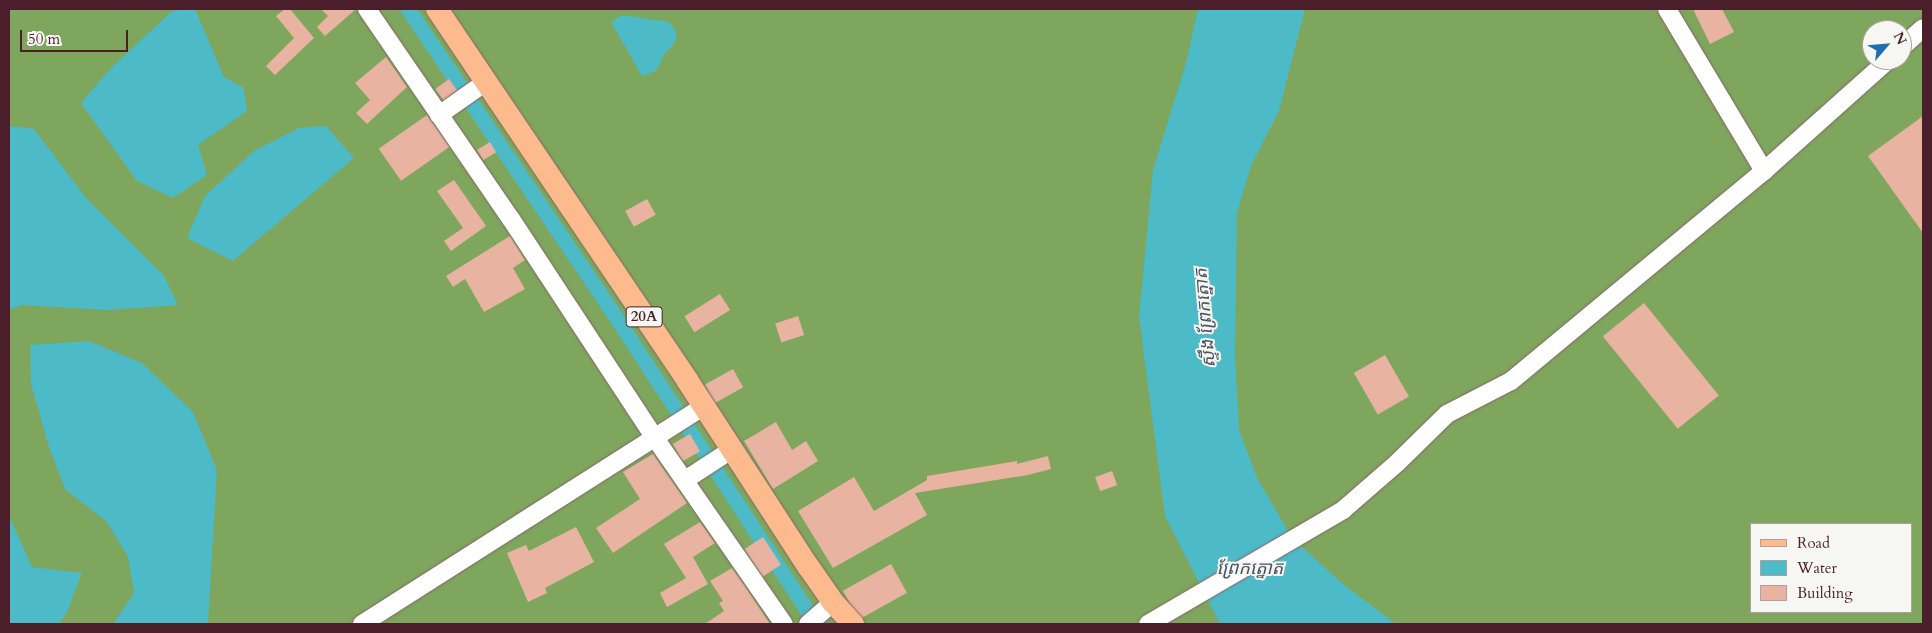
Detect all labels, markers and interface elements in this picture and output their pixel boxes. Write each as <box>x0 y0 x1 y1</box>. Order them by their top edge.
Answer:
scale bar <box>22 20 130 52</box>
north arrow <box>1862 20 1912 70</box>
text: 50 m <box>28 29 60 49</box>
text: N <box>1889 29 1911 48</box>
water label: ស្ទឹង ព្រែកត្នោត <box>1191 267 1221 369</box>
road number: 20A <box>625 304 663 330</box>
legend <box>1750 523 1912 613</box>
text: Road <box>1797 533 1830 553</box>
water label: ព្រែកត្នោត <box>1217 558 1283 580</box>
text: Water <box>1797 558 1837 578</box>
text: Building <box>1797 583 1853 603</box>

